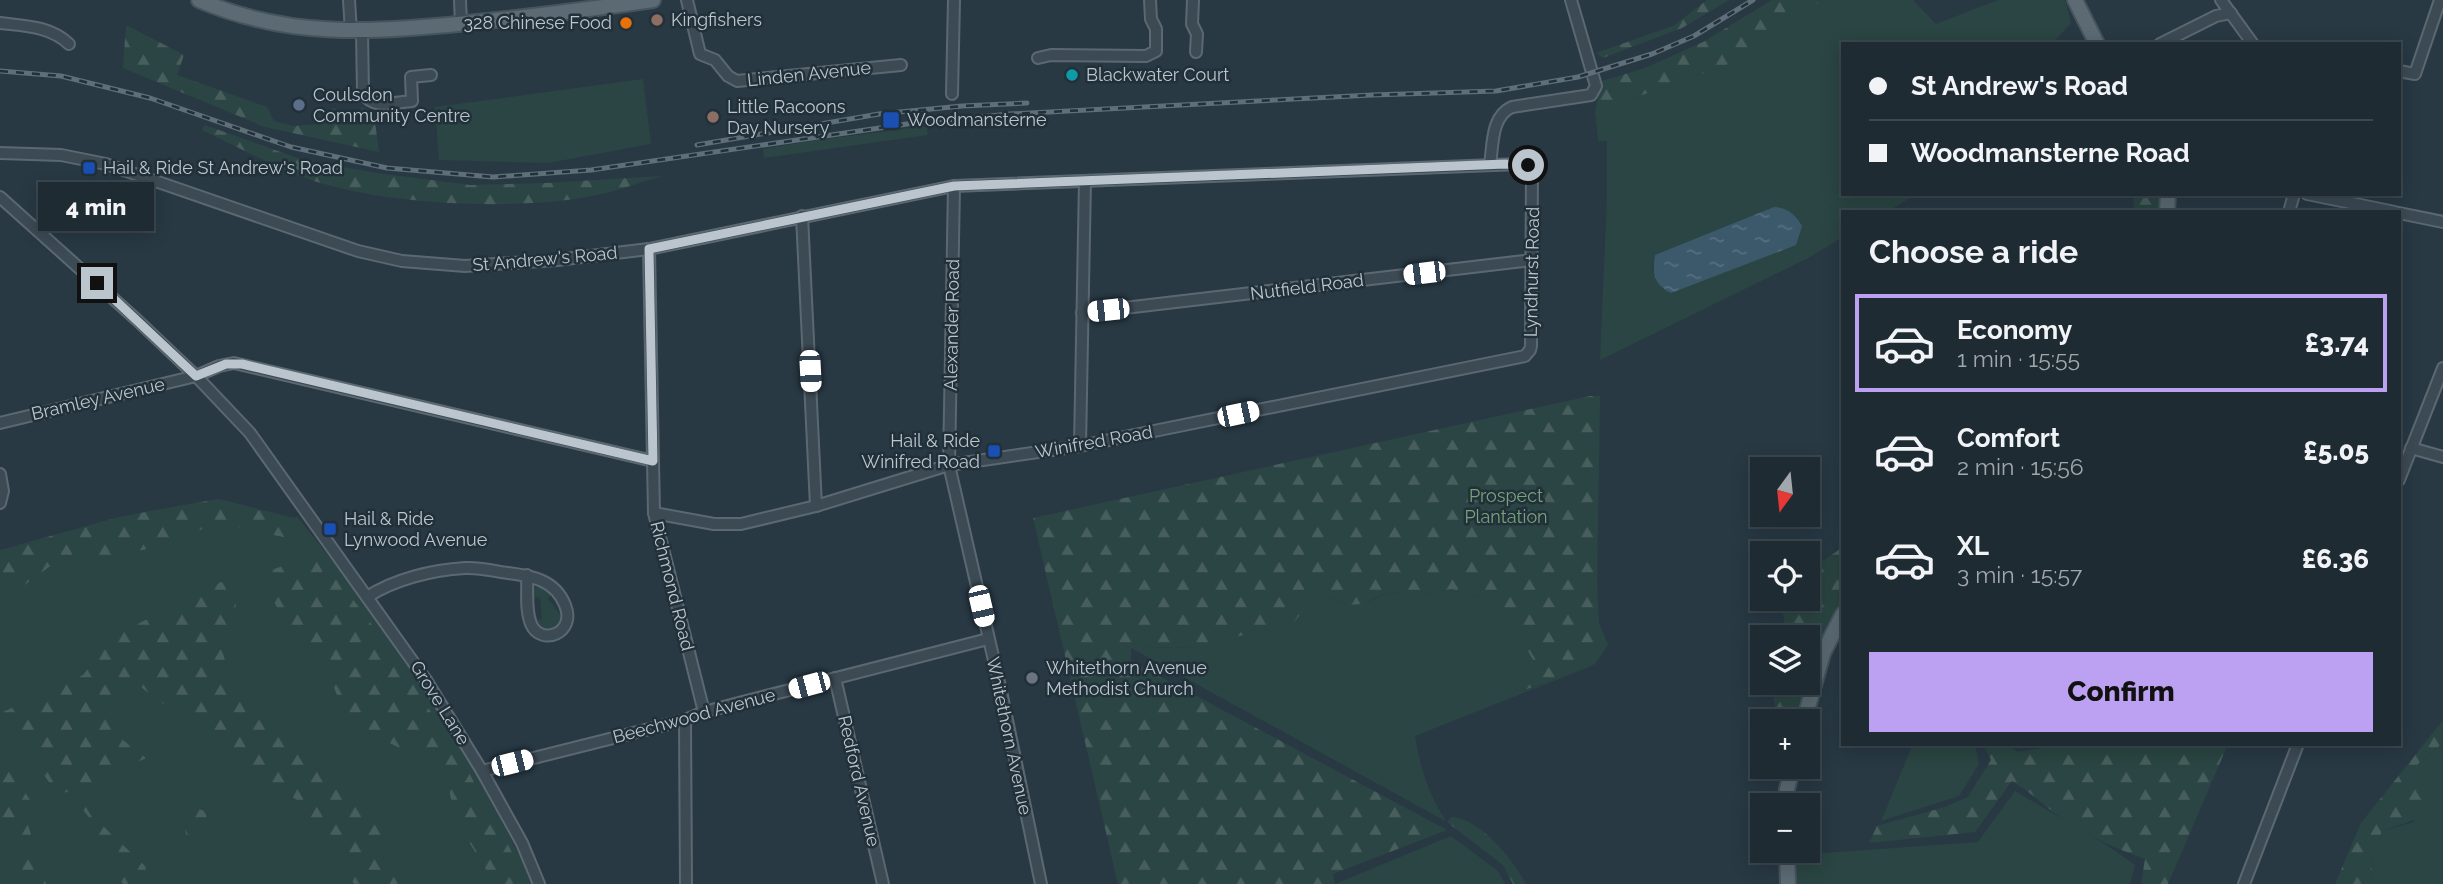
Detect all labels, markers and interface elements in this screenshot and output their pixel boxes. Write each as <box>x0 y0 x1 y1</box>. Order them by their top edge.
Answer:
place label: Kingfishers <box>671 9 762 30</box>
place label: 328 Chinese Food <box>463 12 612 33</box>
marker: Kingfishers <box>649 12 665 28</box>
marker: 328 Chinese Food <box>618 15 634 31</box>
street label: Linden Avenue <box>746 57 872 90</box>
place label: Blackwater Court <box>1086 64 1229 85</box>
marker: Blackwater Court <box>1064 67 1080 83</box>
text: St Andrew's Road <box>1911 71 2128 101</box>
place label: Coulsdon Community Centre <box>313 84 471 126</box>
place label: Little Racoons Day Nursery <box>727 96 846 138</box>
marker: Coulsdon Community Centre <box>291 97 307 113</box>
marker: Little Racoons Day Nursery <box>705 109 721 125</box>
place label: Woodmansterne <box>907 109 1047 130</box>
marker: Woodmansterne <box>881 110 901 130</box>
text: Woodmansterne Road <box>1911 138 2190 168</box>
route start <box>1512 149 1544 181</box>
place label: Hail & Ride St Andrew's Road <box>103 157 343 178</box>
marker: Hail & Ride St Andrew's Road <box>81 160 97 176</box>
callout: 4 min <box>39 182 155 230</box>
text: 4 min <box>66 193 126 220</box>
street label: Lyndhurst Road <box>1520 207 1543 337</box>
text: Choose a ride <box>1869 233 2078 270</box>
street label: St Andrew's Road <box>472 242 618 275</box>
street label: Alexander Road <box>940 259 963 391</box>
car <box>1402 260 1447 286</box>
route end <box>81 267 113 299</box>
street label: Nutfield Road <box>1249 269 1365 304</box>
car <box>1087 297 1130 323</box>
icon: car <box>1873 312 1936 375</box>
text: Economy <box>1957 315 2072 345</box>
text: £3.74 <box>2305 328 2369 358</box>
text: 1 min · 15:55 <box>1957 345 2080 372</box>
car <box>799 349 822 393</box>
street label: Bramley Avenue <box>29 373 167 424</box>
car <box>1216 399 1261 429</box>
icon: car <box>1873 420 1936 483</box>
street label: Winifred Road <box>1034 421 1154 462</box>
text: Comfort <box>1957 423 2060 453</box>
place label: Hail & Ride Winifred Road <box>861 430 980 472</box>
text: £5.05 <box>2303 436 2369 466</box>
marker: Hail & Ride Winifred Road <box>986 443 1002 459</box>
text: 2 min · 15:56 <box>1957 453 2084 480</box>
north arrow <box>1750 457 1820 527</box>
map controls <box>1750 457 1820 863</box>
park label: Prospect Plantation <box>1464 485 1548 527</box>
place label: Hail & Ride Lynwood Avenue <box>344 508 488 550</box>
street label: Richmond Road <box>646 519 699 653</box>
marker: Hail & Ride Lynwood Avenue <box>322 521 338 537</box>
icon: car <box>1873 528 1936 591</box>
text: XL <box>1957 531 1989 561</box>
button: locate <box>1750 541 1820 611</box>
text: £6.36 <box>2302 544 2369 574</box>
text: 3 min · 15:57 <box>1957 561 2082 588</box>
car <box>967 583 996 629</box>
button: layers <box>1750 625 1820 695</box>
button: Confirm <box>1869 652 2373 732</box>
street label: Whitethorn Avenue <box>982 655 1037 817</box>
street label: Grove Lane <box>406 657 475 749</box>
place label: Whitethorn Avenue Methodist Church <box>1046 657 1207 699</box>
car <box>786 669 833 701</box>
marker: Whitethorn Avenue Methodist Church <box>1024 670 1040 686</box>
street label: Beechwood Avenue <box>610 684 778 747</box>
button: + <box>1750 709 1820 779</box>
street label: Redford Avenue <box>834 713 885 849</box>
car <box>490 748 535 778</box>
button: − <box>1750 793 1820 863</box>

